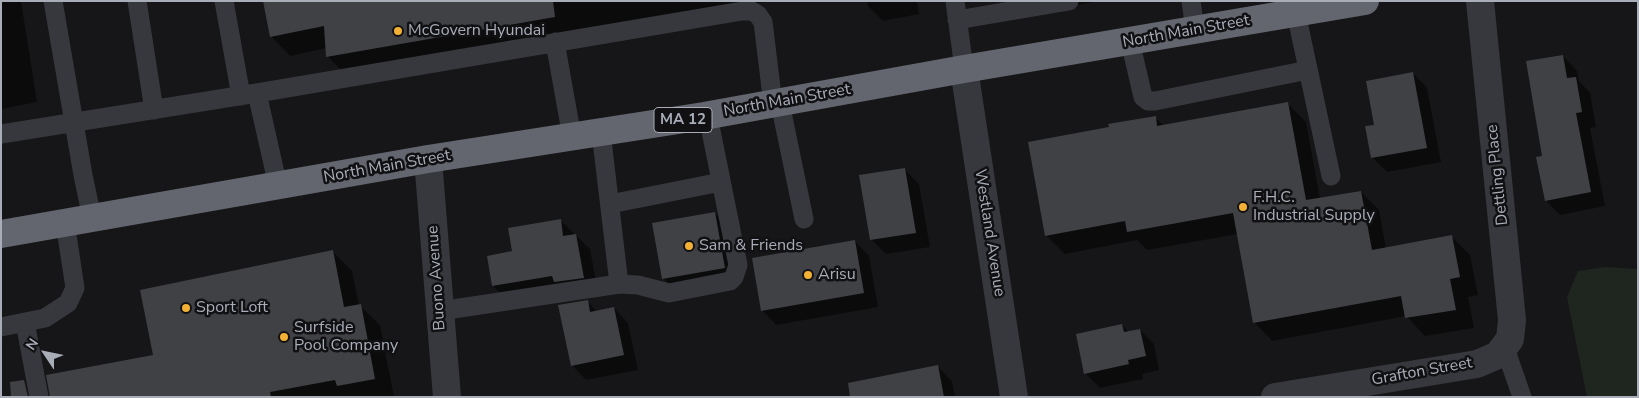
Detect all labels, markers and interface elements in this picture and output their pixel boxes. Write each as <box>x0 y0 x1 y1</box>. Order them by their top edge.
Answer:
street label: North Main Street <box>1121 11 1251 53</box>
place label: McGovern Hyundai <box>408 21 545 41</box>
marker: McGovern Hyundai <box>392 25 404 37</box>
street label: North Main Street <box>722 80 852 122</box>
road number: MA 12 <box>654 108 712 132</box>
street label: Dettling Place <box>1483 124 1513 226</box>
street label: North Main Street <box>322 146 452 188</box>
street label: Westland Avenue <box>969 168 1009 298</box>
place label: F.H.C. Industrial Supply <box>1253 188 1375 226</box>
marker: F.H.C. Industrial Supply <box>1237 201 1249 213</box>
street label: Buono Avenue <box>424 225 450 331</box>
place label: Sam & Friends <box>699 236 803 256</box>
marker: Sam & Friends <box>683 240 695 252</box>
place label: Arisu <box>818 265 856 285</box>
marker: Arisu <box>802 269 814 281</box>
place label: Sport Loft <box>196 298 268 318</box>
marker: Sport Loft <box>180 302 192 314</box>
place label: Surfside Pool Company <box>294 318 398 356</box>
north arrow <box>20 328 70 378</box>
marker: Surfside Pool Company <box>278 331 290 343</box>
text: N <box>21 335 43 354</box>
street label: Grafton Street <box>1370 354 1474 390</box>

